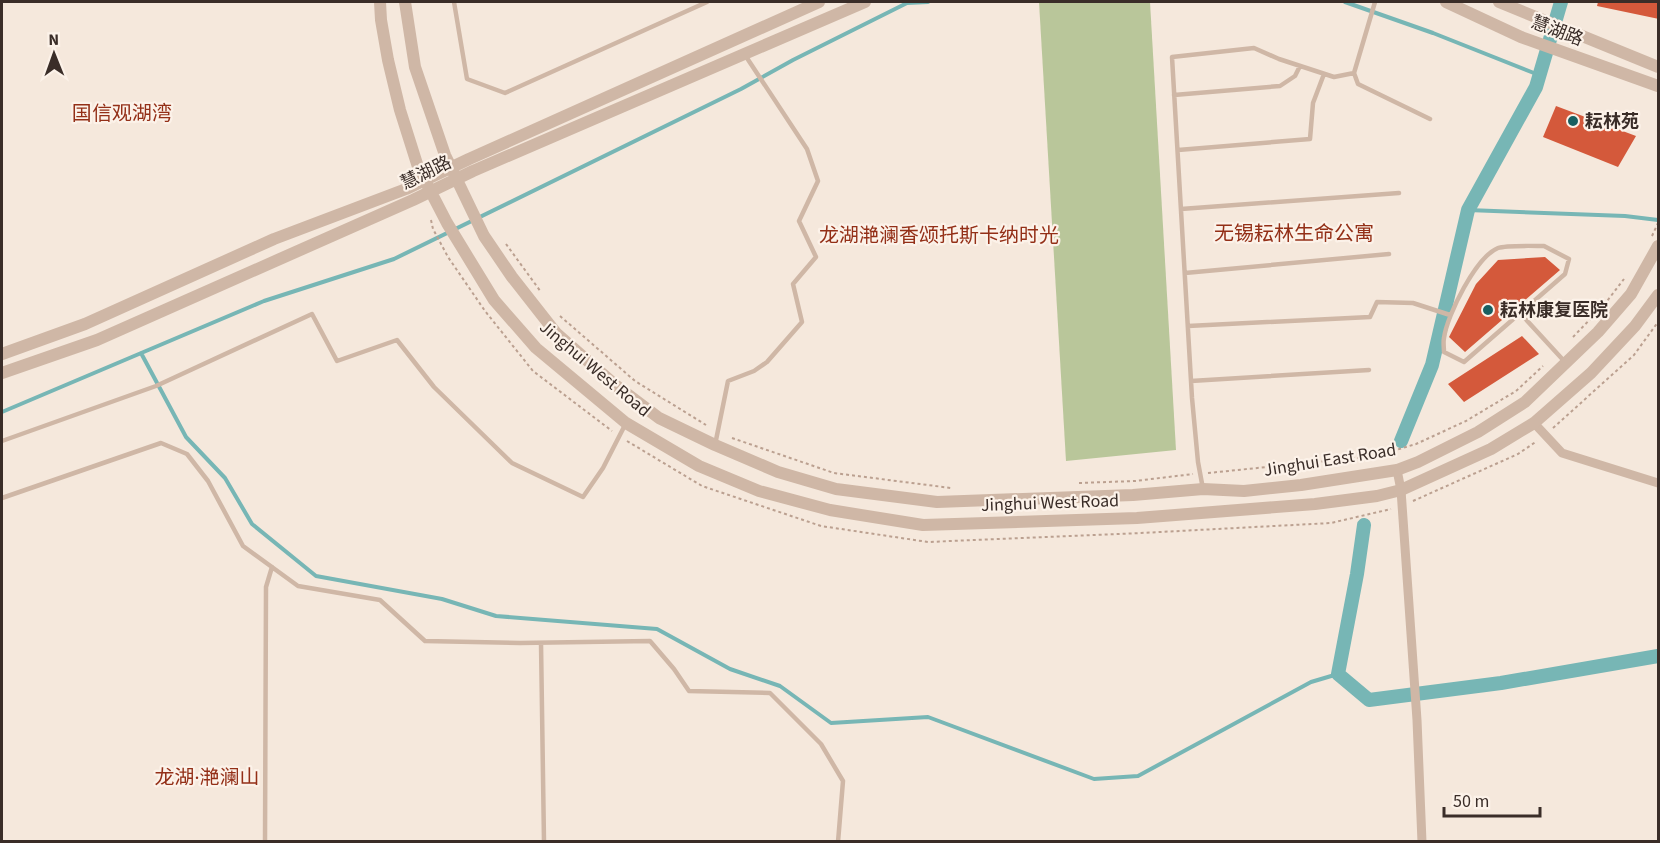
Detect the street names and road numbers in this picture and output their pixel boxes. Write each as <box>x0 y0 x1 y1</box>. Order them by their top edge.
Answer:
street label: 慧湖路 <box>1527 10 1587 52</box>
street label: 慧湖路 <box>396 150 456 196</box>
street label: Jinghui West Road <box>534 315 656 423</box>
street label: Jinghui East Road <box>1262 437 1398 483</box>
street label: Jinghui West Road <box>981 488 1119 518</box>

